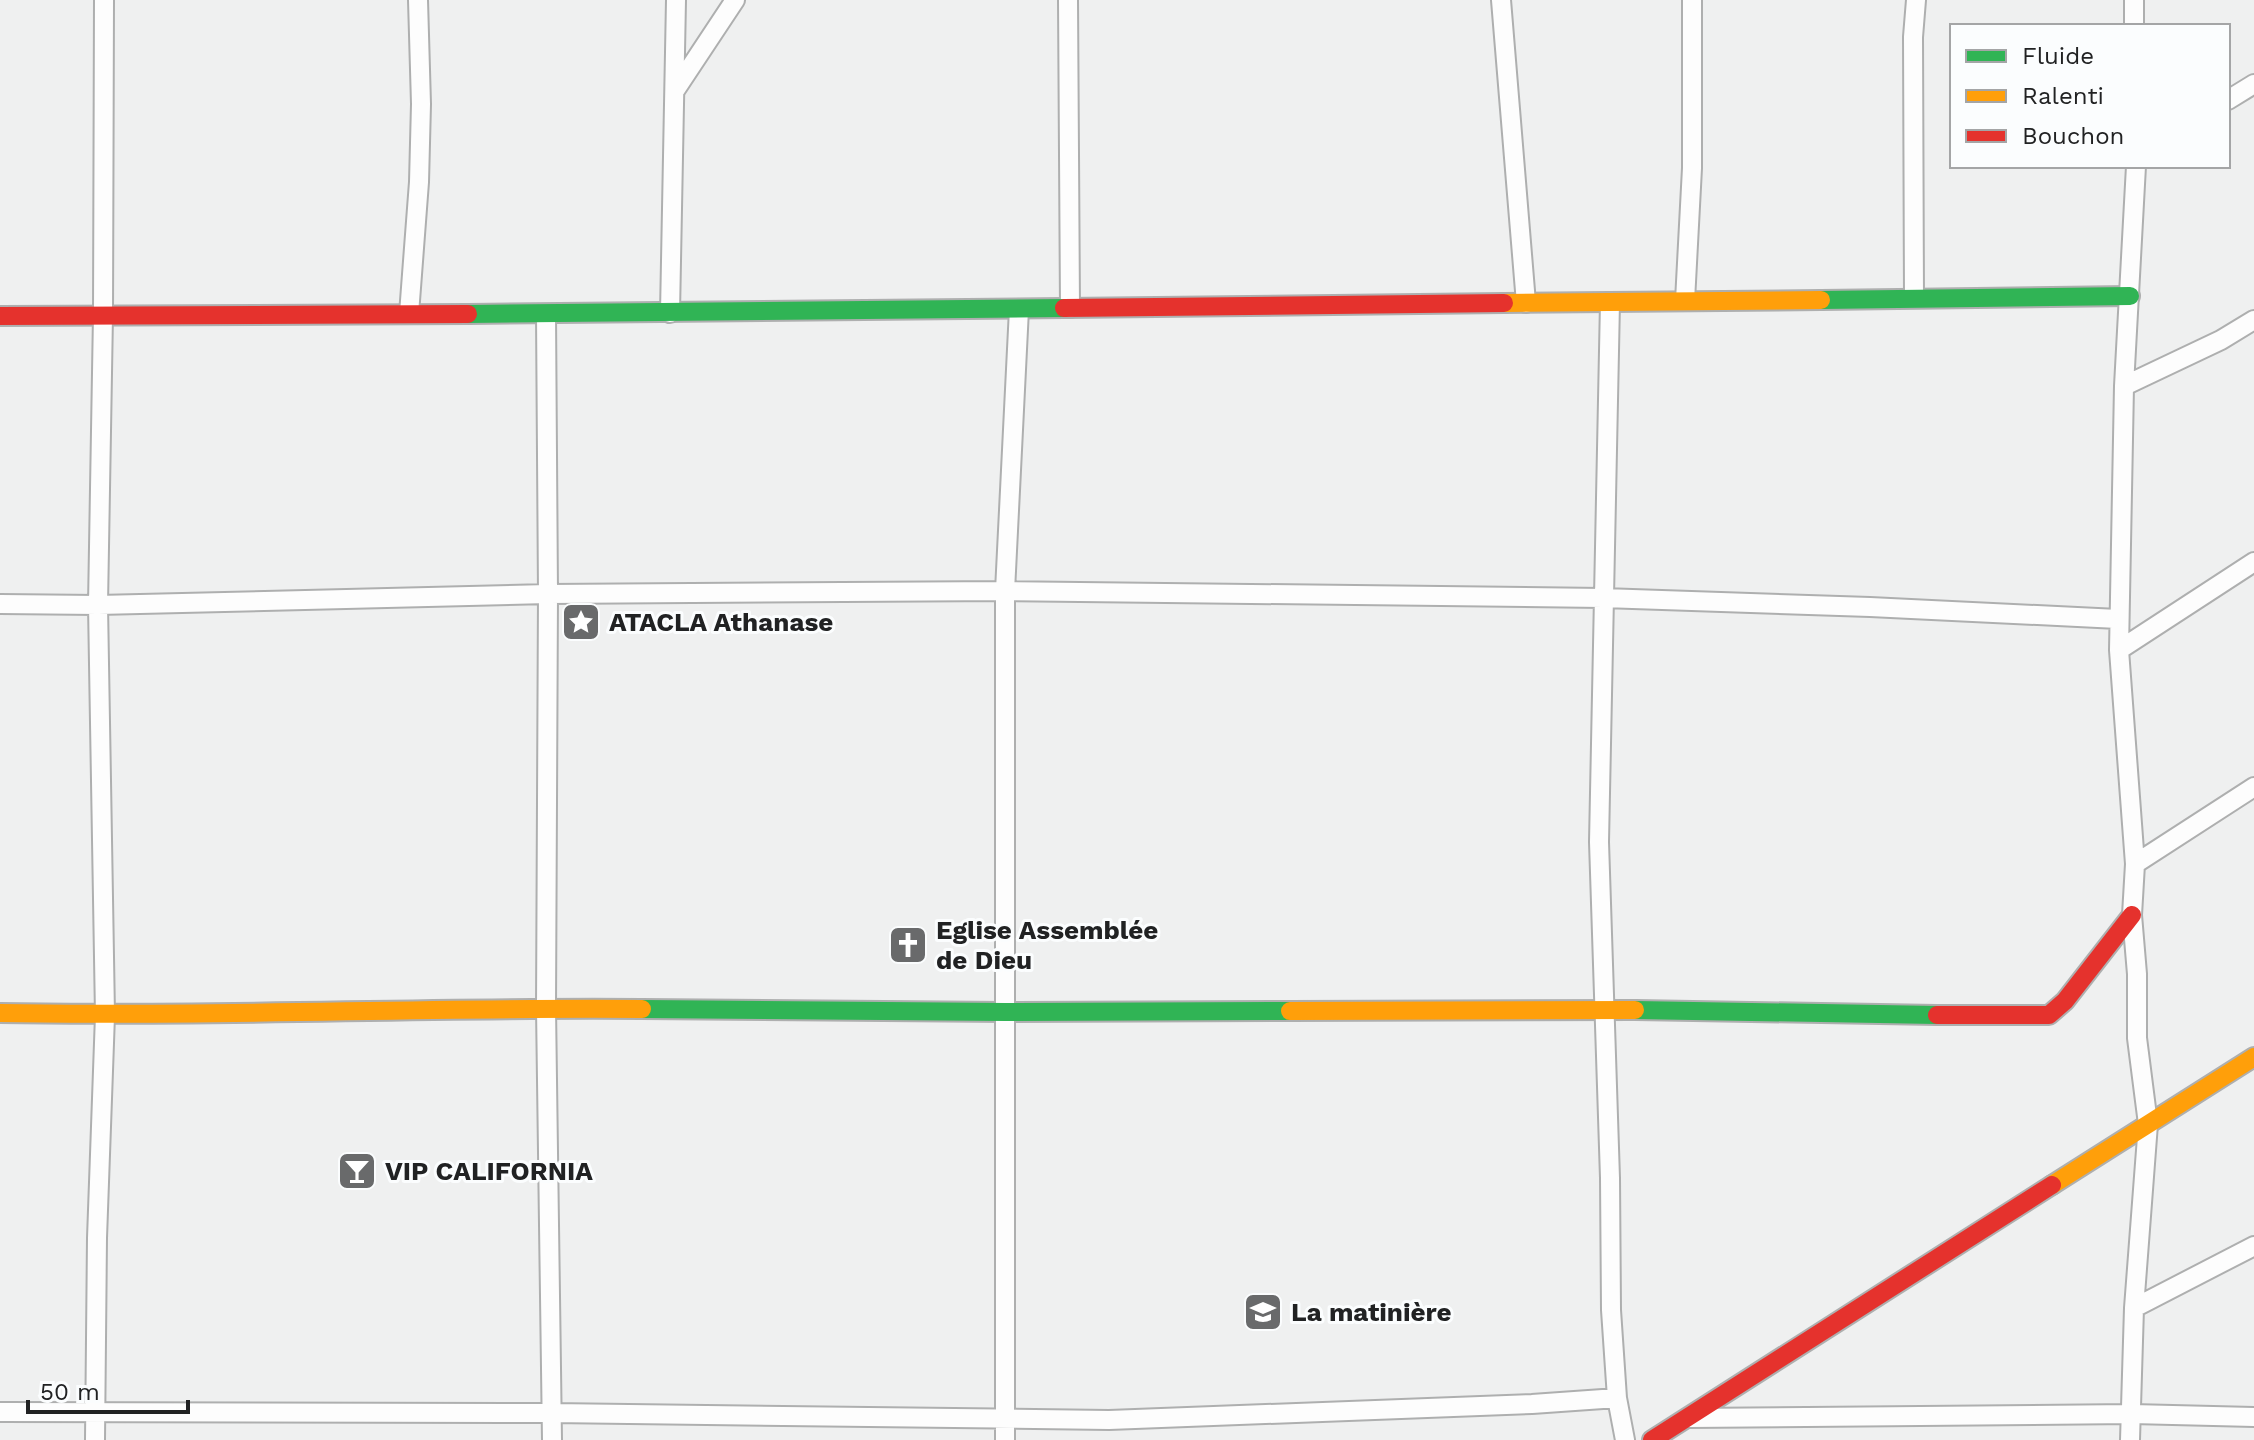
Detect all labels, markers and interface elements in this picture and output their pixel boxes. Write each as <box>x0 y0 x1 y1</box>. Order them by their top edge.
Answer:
legend <box>1950 24 2230 168</box>
text: Fluide <box>2022 42 2094 70</box>
text: Ralenti <box>2022 82 2104 110</box>
text: Bouchon <box>2022 122 2124 150</box>
place icon: ATACLA Athanase <box>560 601 602 643</box>
place label: ATACLA Athanase <box>609 607 833 637</box>
place label: Eglise Assemblée de Dieu <box>936 915 1158 975</box>
church icon: Eglise Assemblée de Dieu <box>887 924 929 966</box>
bar icon: VIP CALIFORNIA <box>336 1150 378 1192</box>
place label: VIP CALIFORNIA <box>385 1156 593 1186</box>
school or university icon: La matinière <box>1242 1291 1284 1333</box>
place label: La matinière <box>1291 1297 1452 1327</box>
scale bar <box>28 1364 188 1414</box>
text: 50 m <box>40 1378 100 1406</box>

